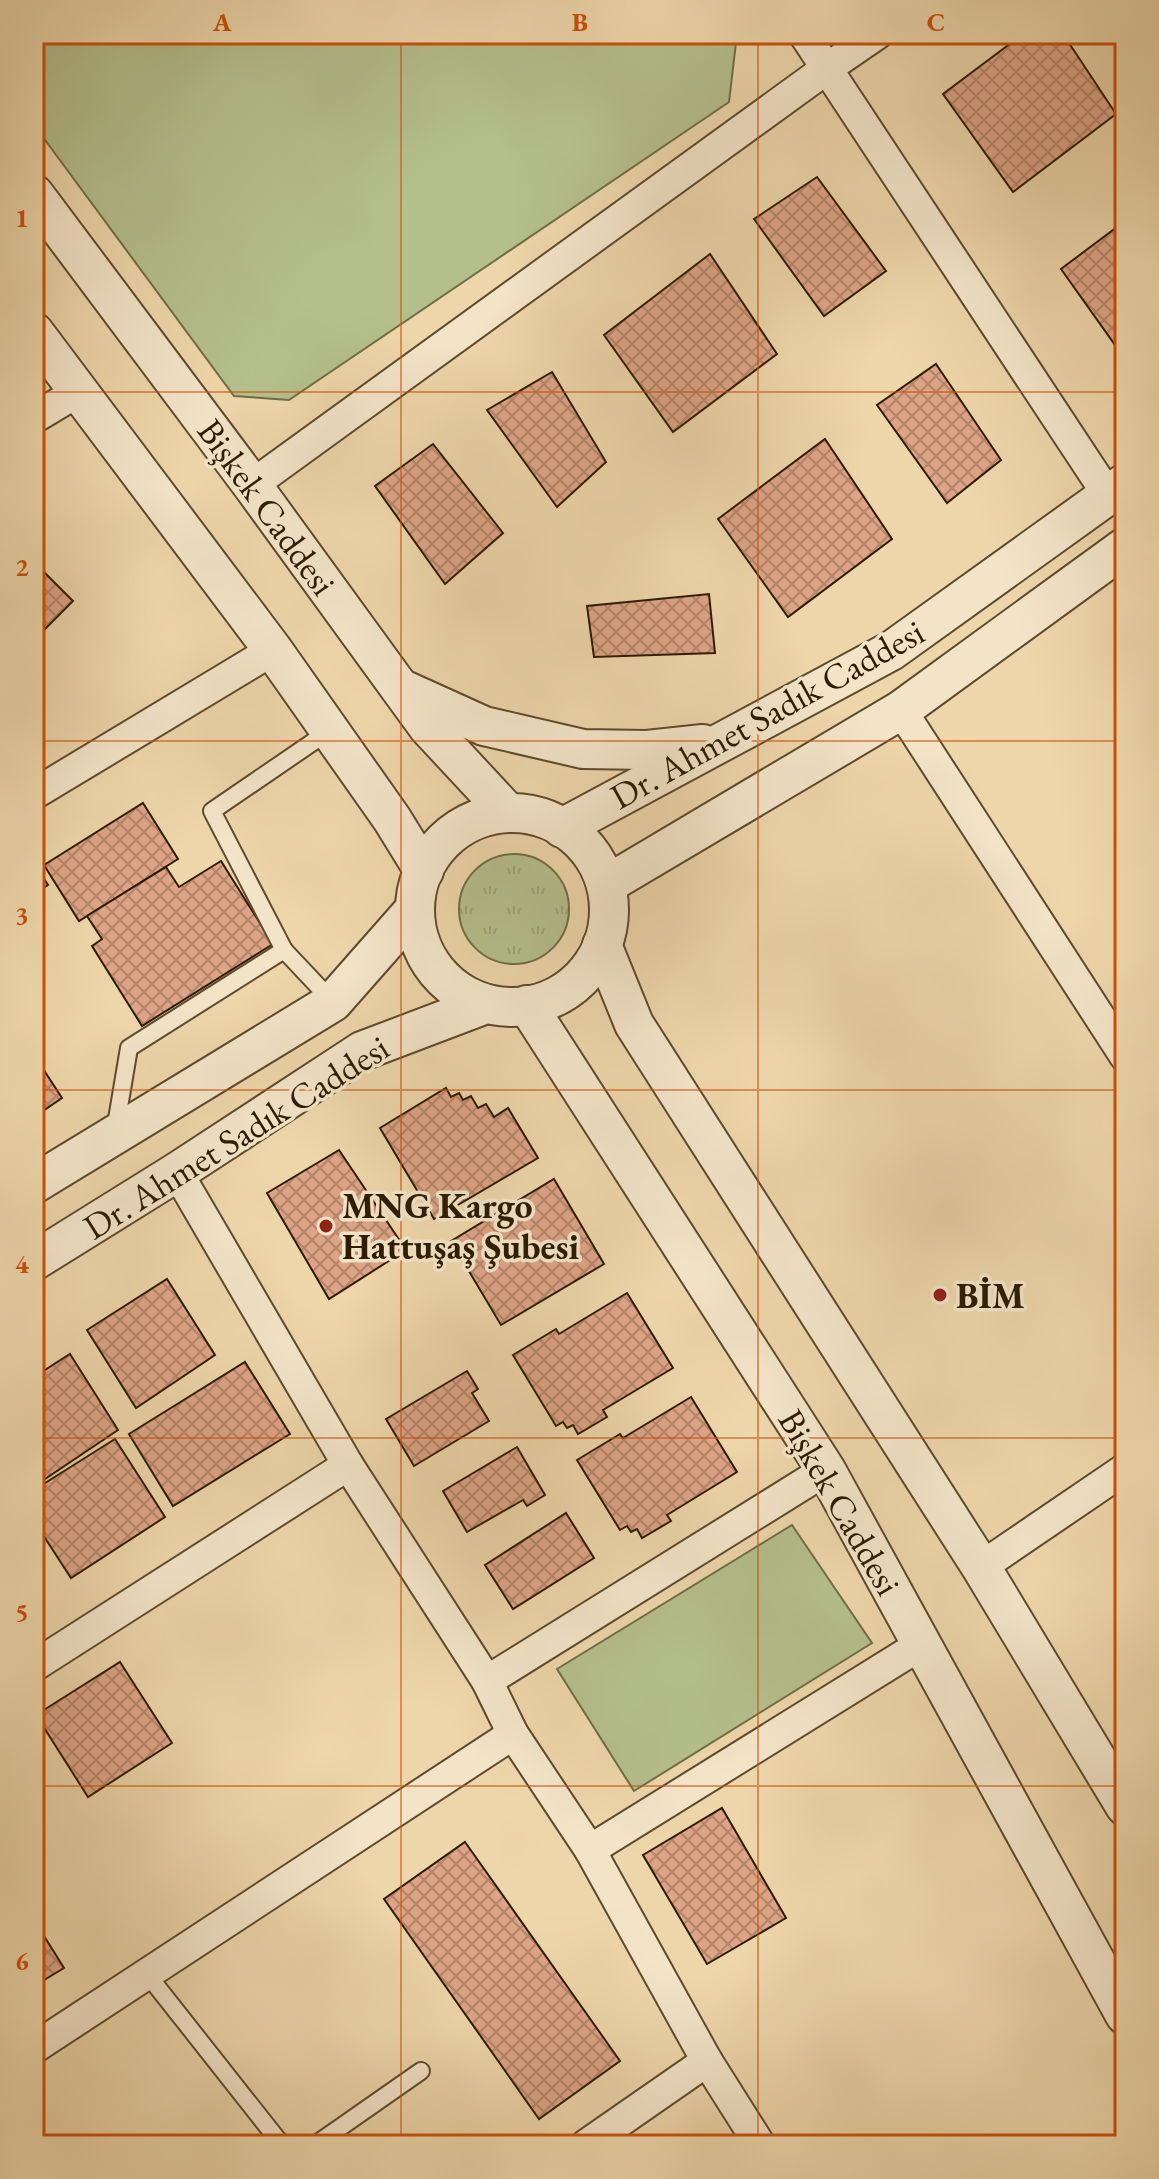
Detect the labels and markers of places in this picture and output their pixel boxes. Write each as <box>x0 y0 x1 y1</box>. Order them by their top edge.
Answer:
place label: MNG Kargo Hattuşaş Şubesi <box>342 1182 579 1270</box>
marker: MNG Kargo Hattuşaş Şubesi <box>317 1217 335 1235</box>
place label: BİM <box>956 1272 1025 1319</box>
marker: BİM <box>931 1286 949 1304</box>

